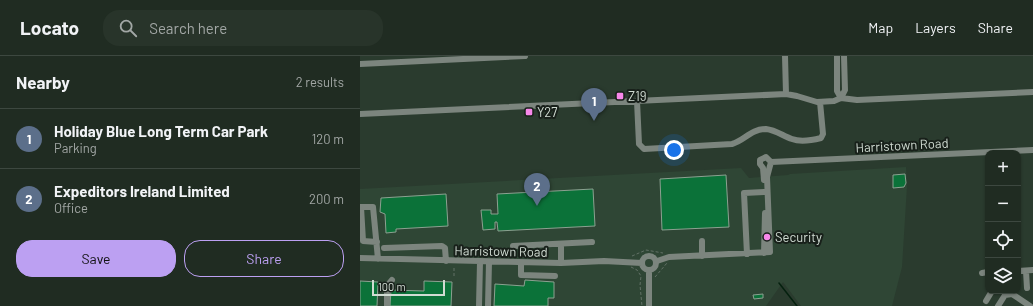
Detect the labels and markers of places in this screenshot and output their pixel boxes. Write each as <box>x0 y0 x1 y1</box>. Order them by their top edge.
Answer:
pin: 1 <box>581 88 607 121</box>
place label: Z19 <box>628 88 646 104</box>
marker: Z19 <box>615 91 625 101</box>
place label: Y27 <box>537 104 558 120</box>
marker: Y27 <box>524 107 534 117</box>
pin: 2 <box>524 173 550 206</box>
place label: Security <box>775 229 822 245</box>
marker: Security <box>762 232 772 242</box>

